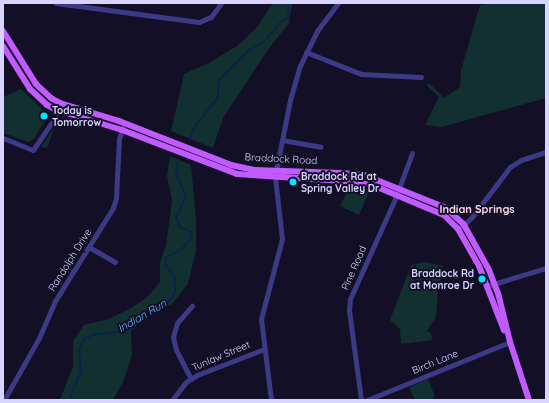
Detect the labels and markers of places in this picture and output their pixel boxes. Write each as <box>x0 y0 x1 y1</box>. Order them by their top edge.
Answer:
place label: Today is Tomorrow <box>52 104 101 128</box>
marker: Today is Tomorrow <box>39 111 49 121</box>
place label: Braddock Rd at Spring Valley Dr <box>301 170 379 194</box>
marker: Braddock Rd at Spring Valley Dr <box>288 177 298 187</box>
place label: Braddock Rd at Monroe Dr <box>410 267 474 290</box>
marker: Braddock Rd at Monroe Dr <box>477 274 487 284</box>

